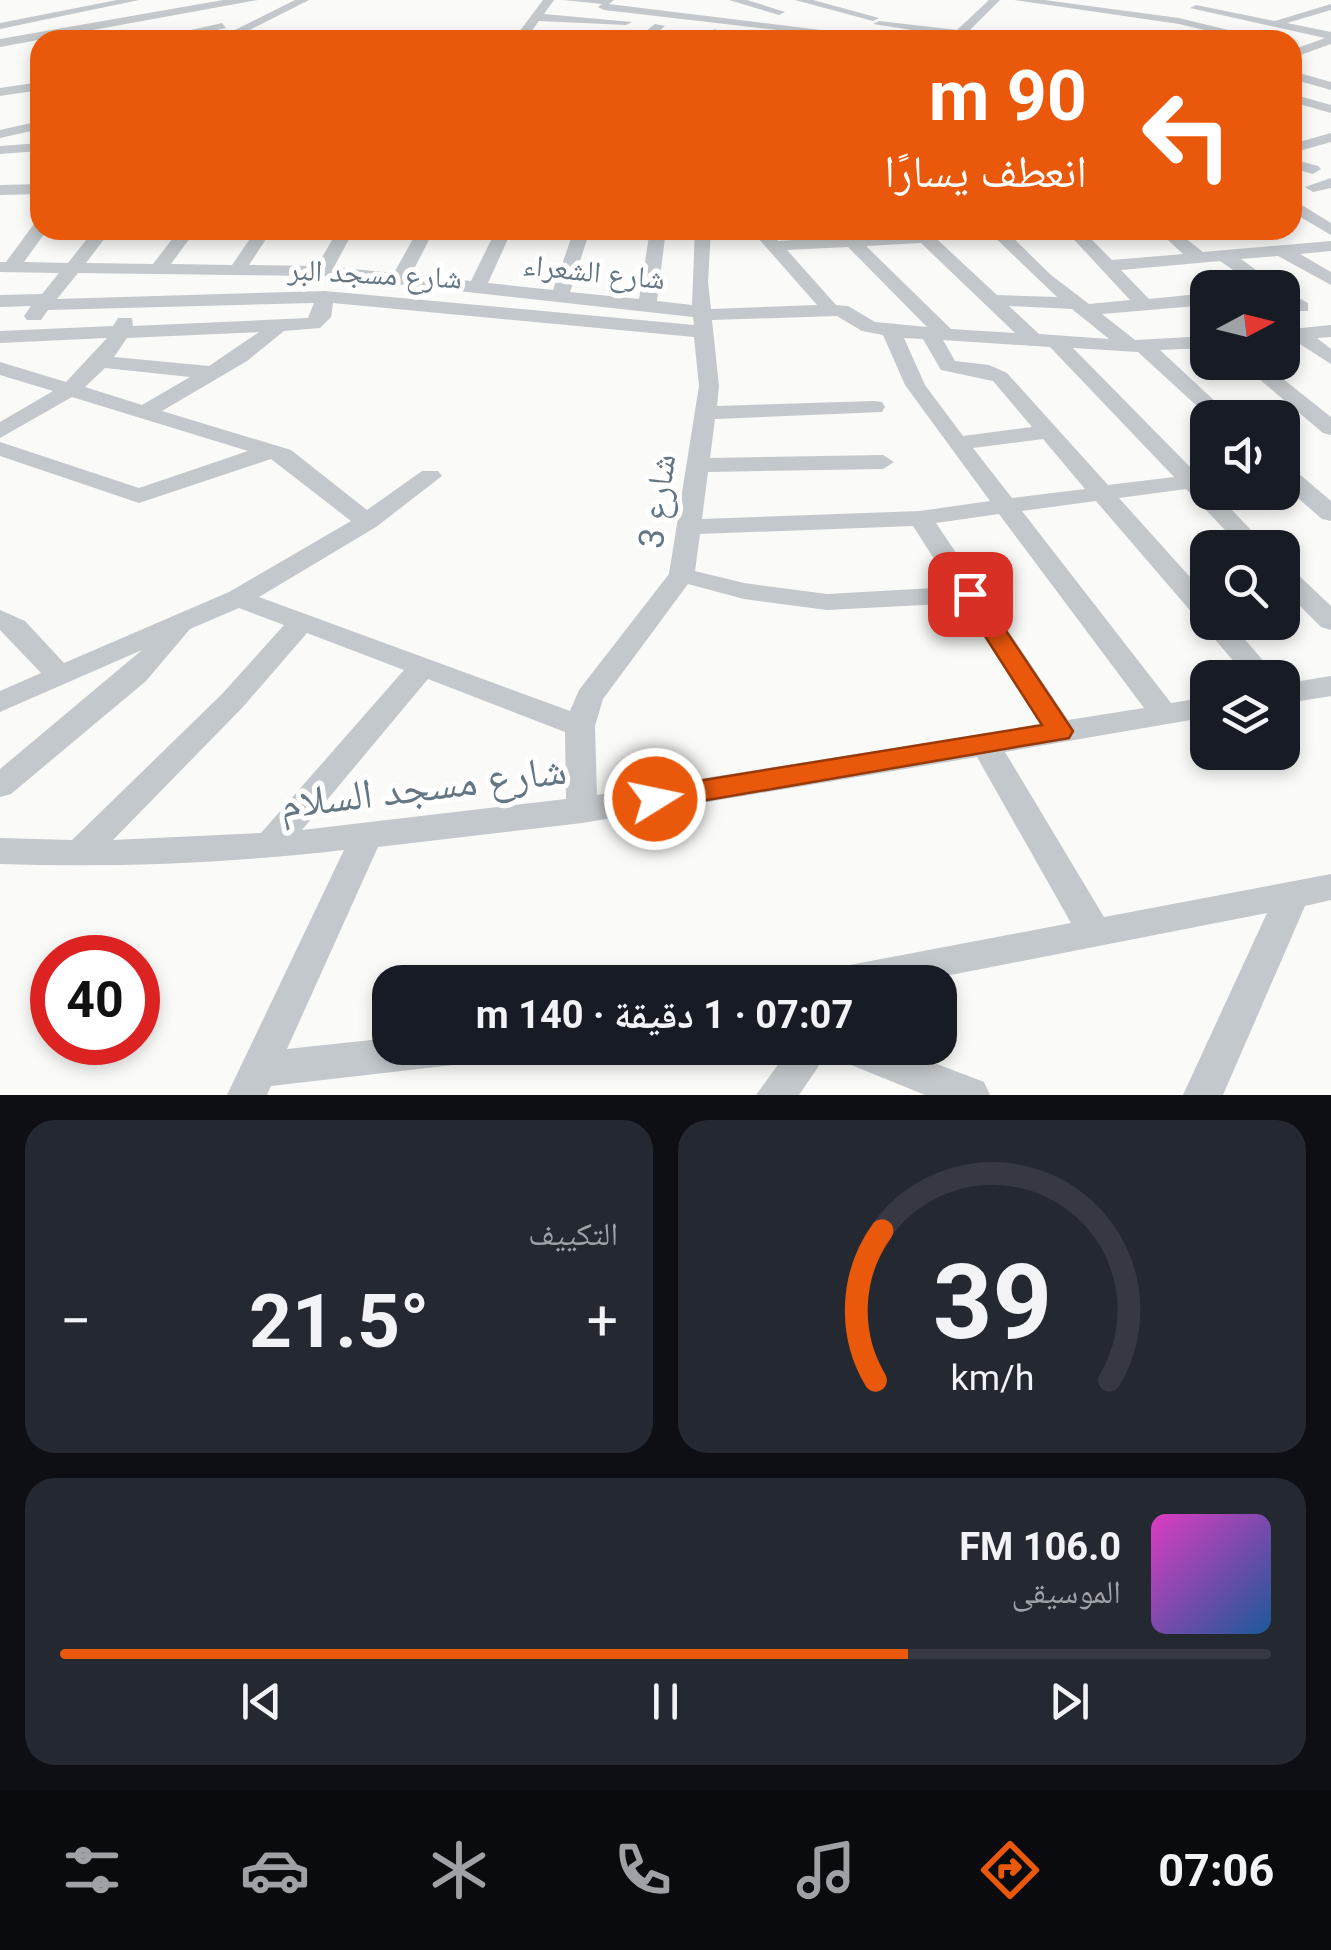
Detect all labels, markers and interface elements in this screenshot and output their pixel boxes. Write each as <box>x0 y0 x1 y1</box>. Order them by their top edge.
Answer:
text: 90 m <box>929 55 1087 137</box>
icon: left <box>1122 70 1252 200</box>
text: انعطف يسارًا <box>884 145 1087 198</box>
street label: شارع الشعراء <box>521 247 667 298</box>
street label: شارع مسجد البر <box>286 251 463 298</box>
north arrow <box>1190 270 1300 380</box>
map controls <box>1190 270 1300 770</box>
button: sound <box>1190 400 1300 510</box>
street label: شارع 3 <box>631 451 685 551</box>
button: search <box>1190 530 1300 640</box>
pin <box>928 552 1013 637</box>
icon: arrive <box>943 567 998 622</box>
button: layers <box>1190 660 1300 770</box>
street label: شارع مسجد السلام <box>277 745 570 832</box>
position arrow <box>603 747 707 851</box>
speed limit sign: 40 <box>30 935 160 1065</box>
text: 07:07 · 1 دقيقة · 140 m <box>476 993 853 1037</box>
text: التكييف <box>528 1215 618 1253</box>
text: 39 <box>932 1242 1052 1363</box>
text: 21.5° <box>249 1277 429 1365</box>
text: − <box>60 1289 91 1353</box>
text: + <box>587 1289 618 1353</box>
text: km/h <box>950 1357 1034 1399</box>
text: 106.0 FM <box>959 1525 1121 1569</box>
text: الموسيقى <box>1011 1573 1121 1611</box>
icon: previous <box>234 1674 289 1729</box>
icon: pause <box>638 1674 693 1729</box>
icon: next <box>1042 1674 1097 1729</box>
icon: filters <box>57 1835 127 1905</box>
icon: car <box>240 1835 310 1905</box>
icon: climate <box>424 1835 494 1905</box>
icon: phone <box>608 1835 678 1905</box>
icon: music <box>791 1835 861 1905</box>
icon: directions <box>975 1835 1045 1905</box>
text: 07:06 <box>1158 1844 1274 1897</box>

